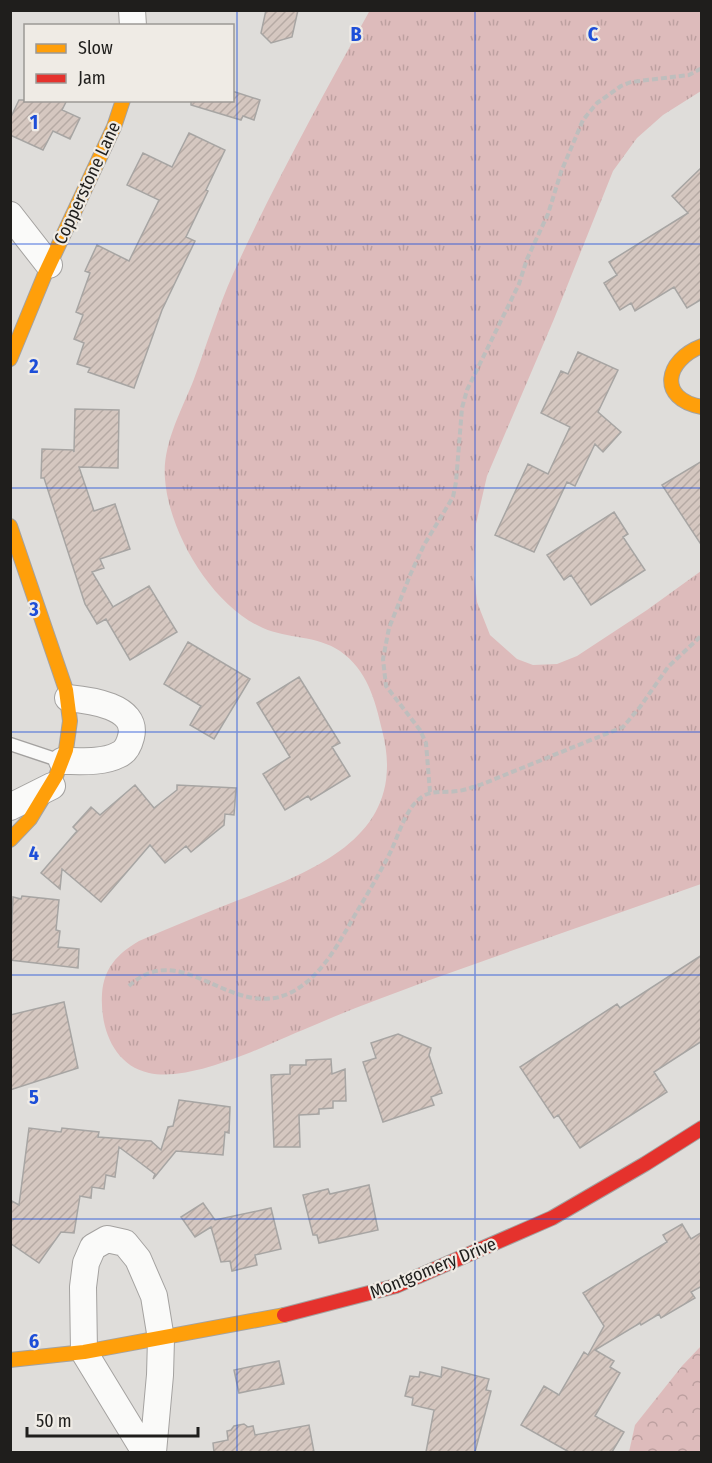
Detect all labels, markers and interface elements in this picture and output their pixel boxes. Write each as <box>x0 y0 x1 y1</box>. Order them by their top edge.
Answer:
text: B <box>350 22 362 46</box>
text: C <box>588 22 599 46</box>
legend <box>24 24 234 102</box>
text: Slow <box>78 37 113 59</box>
text: Jam <box>78 67 106 89</box>
text: 1 <box>30 110 38 134</box>
street label: Copperstone Lane <box>49 118 125 248</box>
text: 2 <box>28 354 39 378</box>
text: 3 <box>28 597 39 621</box>
text: 4 <box>29 841 39 865</box>
text: 5 <box>29 1085 39 1109</box>
street label: Montgomery Drive <box>367 1233 500 1303</box>
text: 6 <box>29 1329 39 1353</box>
scale bar <box>27 1400 198 1438</box>
text: 50 m <box>36 1410 72 1432</box>

